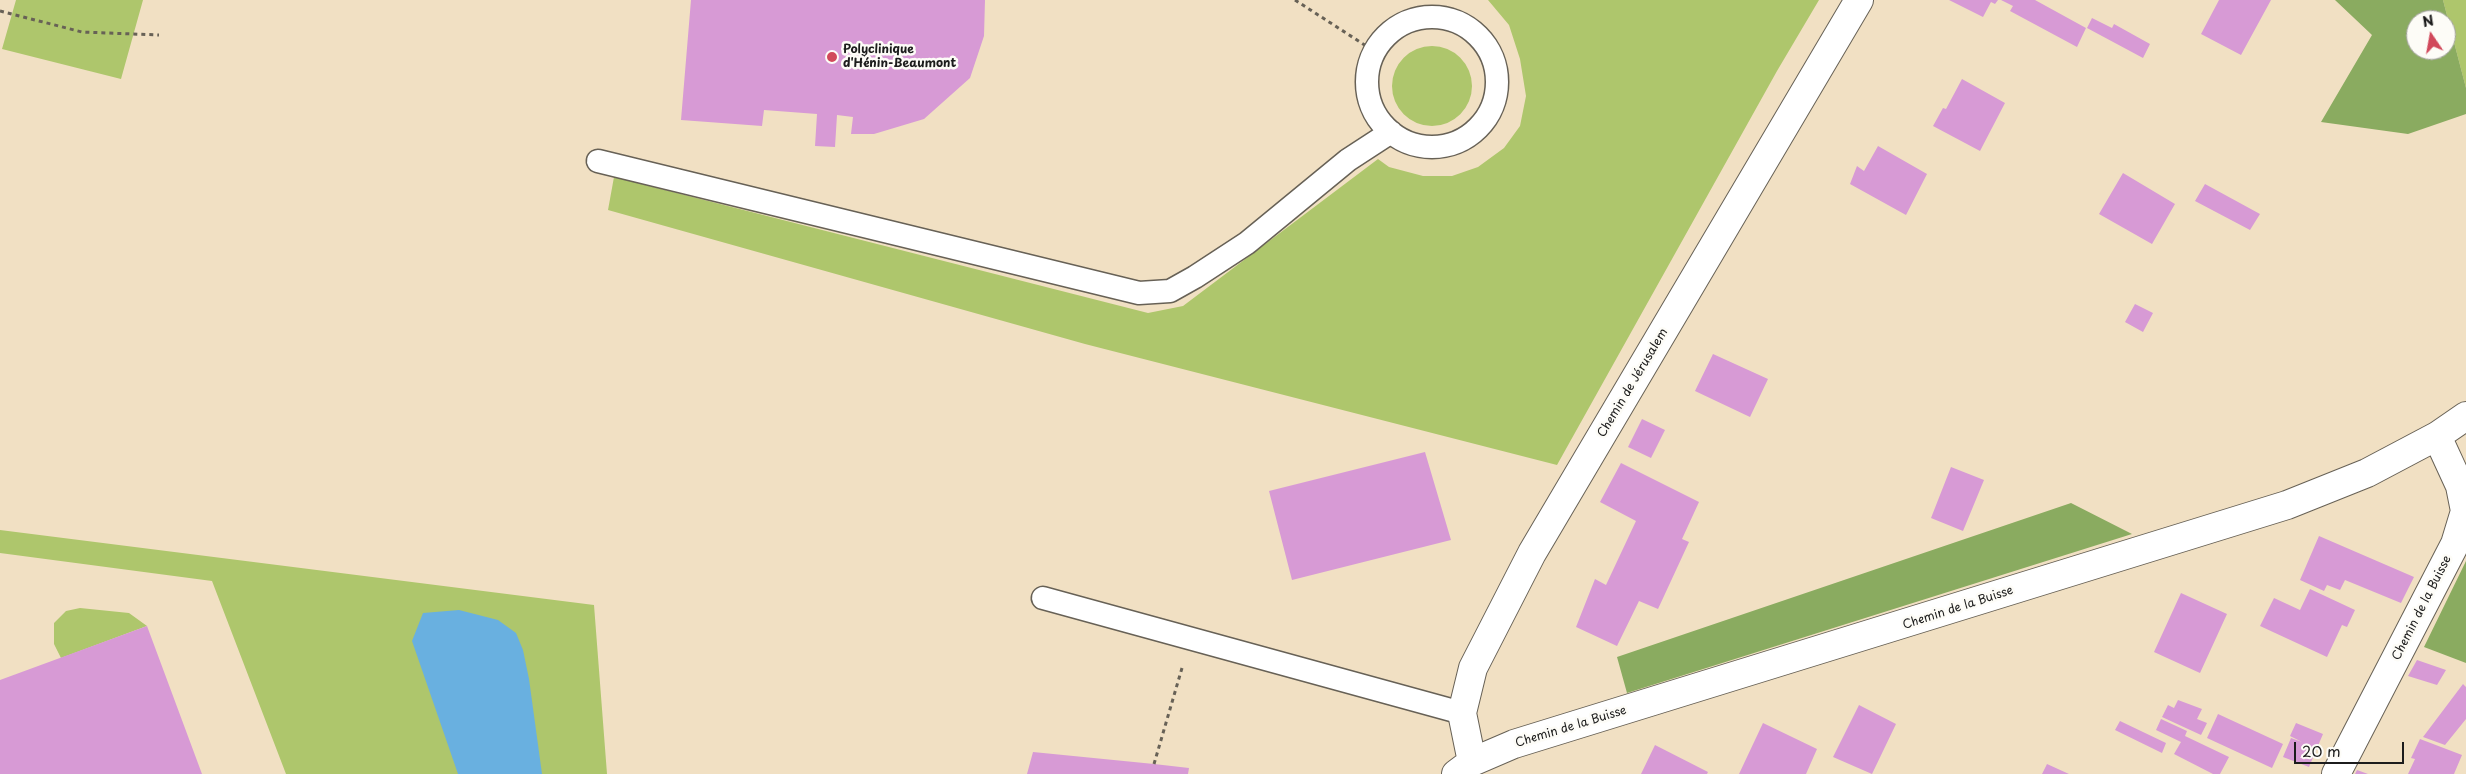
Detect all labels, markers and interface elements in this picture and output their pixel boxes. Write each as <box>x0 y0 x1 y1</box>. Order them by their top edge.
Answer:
text: N <box>2420 9 2436 32</box>
north arrow <box>2406 10 2456 60</box>
place label: Polyclinique d'Hénin-Beaumont <box>843 43 956 71</box>
marker: Polyclinique d'Hénin-Beaumont <box>825 50 839 64</box>
street label: Chemin de Jérusalem <box>1595 326 1671 440</box>
street label: Chemin de la Buisse <box>2389 553 2455 663</box>
street label: Chemin de la Buisse <box>1901 583 2015 633</box>
street label: Chemin de la Buisse <box>1514 703 1628 751</box>
scale bar <box>2296 732 2406 764</box>
text: 20 m <box>2302 739 2341 762</box>

